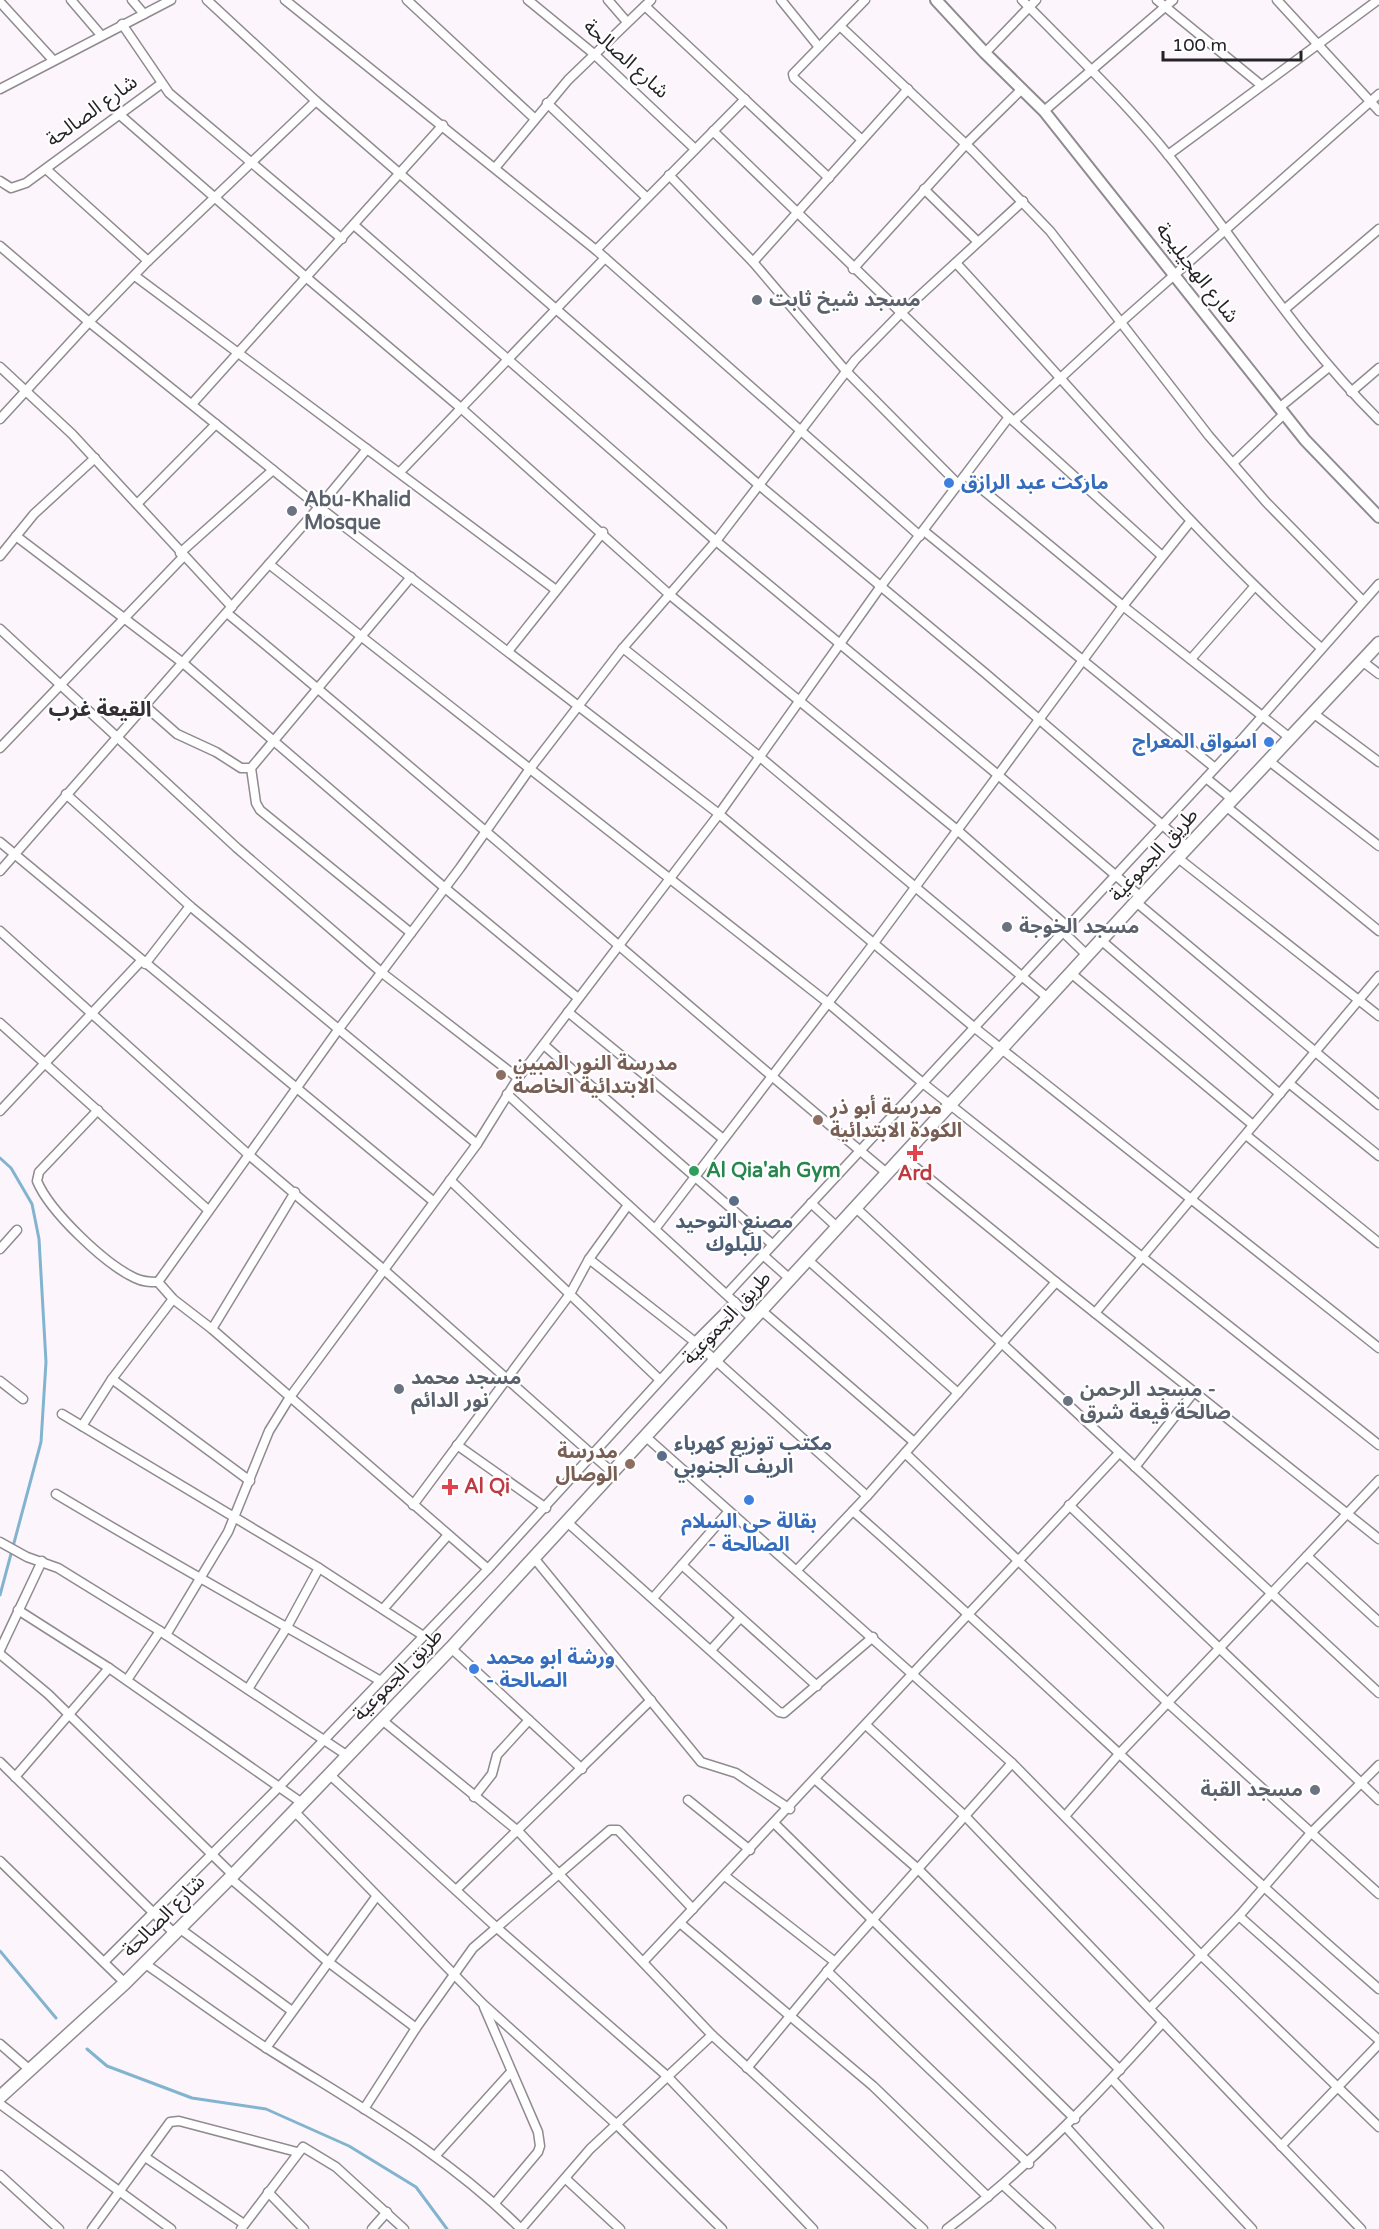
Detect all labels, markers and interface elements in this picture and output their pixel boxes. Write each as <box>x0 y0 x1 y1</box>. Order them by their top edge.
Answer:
street label: شارع الصالحة <box>577 14 674 105</box>
scale bar <box>1163 24 1301 62</box>
text: 100 m <box>1172 34 1227 56</box>
street label: شارع الصالحة <box>42 70 143 154</box>
street label: شارع الهجيليجة <box>1149 218 1244 329</box>
place label: مسجد شيخ ثابت <box>769 288 921 314</box>
marker: مسجد شيخ ثابت <box>750 293 764 307</box>
place label: ماركت عبد الرازق <box>961 471 1109 495</box>
marker: ماركت عبد الرازق <box>942 476 956 490</box>
place label: Abu-Khalid Mosque <box>304 488 411 535</box>
marker: Abu-Khalid Mosque <box>285 504 299 518</box>
district label: القيعة غرب <box>48 697 152 722</box>
place label: اسواق المعراج <box>1132 730 1257 756</box>
marker: اسواق المعراج <box>1262 735 1276 749</box>
street label: طريق الجموعية <box>1105 803 1203 907</box>
place label: مسجد الخوجة <box>1019 915 1139 939</box>
marker: مسجد الخوجة <box>1000 920 1014 934</box>
place label: مدرسة النور المبين الابتدائية الخاصة <box>513 1052 678 1099</box>
marker: مدرسة النور المبين الابتدائية الخاصة <box>494 1068 508 1082</box>
place label: مدرسة أبو ذر الكودة الابتدائية <box>829 1094 962 1143</box>
marker: مدرسة أبو ذر الكودة الابتدائية <box>811 1113 825 1127</box>
marker: Ard <box>908 1146 922 1160</box>
place label: Al Qia'ah Gym <box>706 1159 841 1183</box>
place label: Ard <box>898 1162 932 1186</box>
marker: Al Qia'ah Gym <box>687 1164 701 1178</box>
marker: مصنع التوحيد للبلوك <box>727 1194 741 1208</box>
place label: مصنع التوحيد للبلوك <box>675 1210 793 1257</box>
street label: طريق الجموعية <box>678 1266 776 1370</box>
place label: مسجد محمد نور الدائم <box>411 1366 521 1415</box>
place label: مسجد الرحمن - صالحة قيعة شرق <box>1080 1378 1231 1425</box>
marker: مسجد محمد نور الدائم <box>392 1382 406 1396</box>
marker: مسجد الرحمن - صالحة قيعة شرق <box>1061 1394 1075 1408</box>
place label: مكتب توزيع كهرباء الريف الجنوبي <box>674 1432 832 1483</box>
place label: مدرسة الوصال <box>555 1440 618 1487</box>
marker: مكتب توزيع كهرباء الريف الجنوبي <box>655 1449 669 1463</box>
marker: مدرسة الوصال <box>623 1457 637 1471</box>
place label: Al Qi <box>464 1475 510 1499</box>
marker: Al Qi <box>441 1478 459 1496</box>
marker: بقالة حي السلام - الصالحة <box>742 1493 756 1507</box>
place label: بقالة حي السلام - الصالحة <box>681 1510 817 1557</box>
street label: طريق الجموعية <box>348 1624 448 1726</box>
place label: ورشة ابو محمد - الصالحة <box>486 1646 615 1693</box>
marker: ورشة ابو محمد - الصالحة <box>467 1662 481 1676</box>
place label: مسجد القبة <box>1201 1778 1303 1802</box>
marker: مسجد القبة <box>1308 1783 1322 1797</box>
street label: شارع الصالحة <box>118 1870 212 1964</box>

